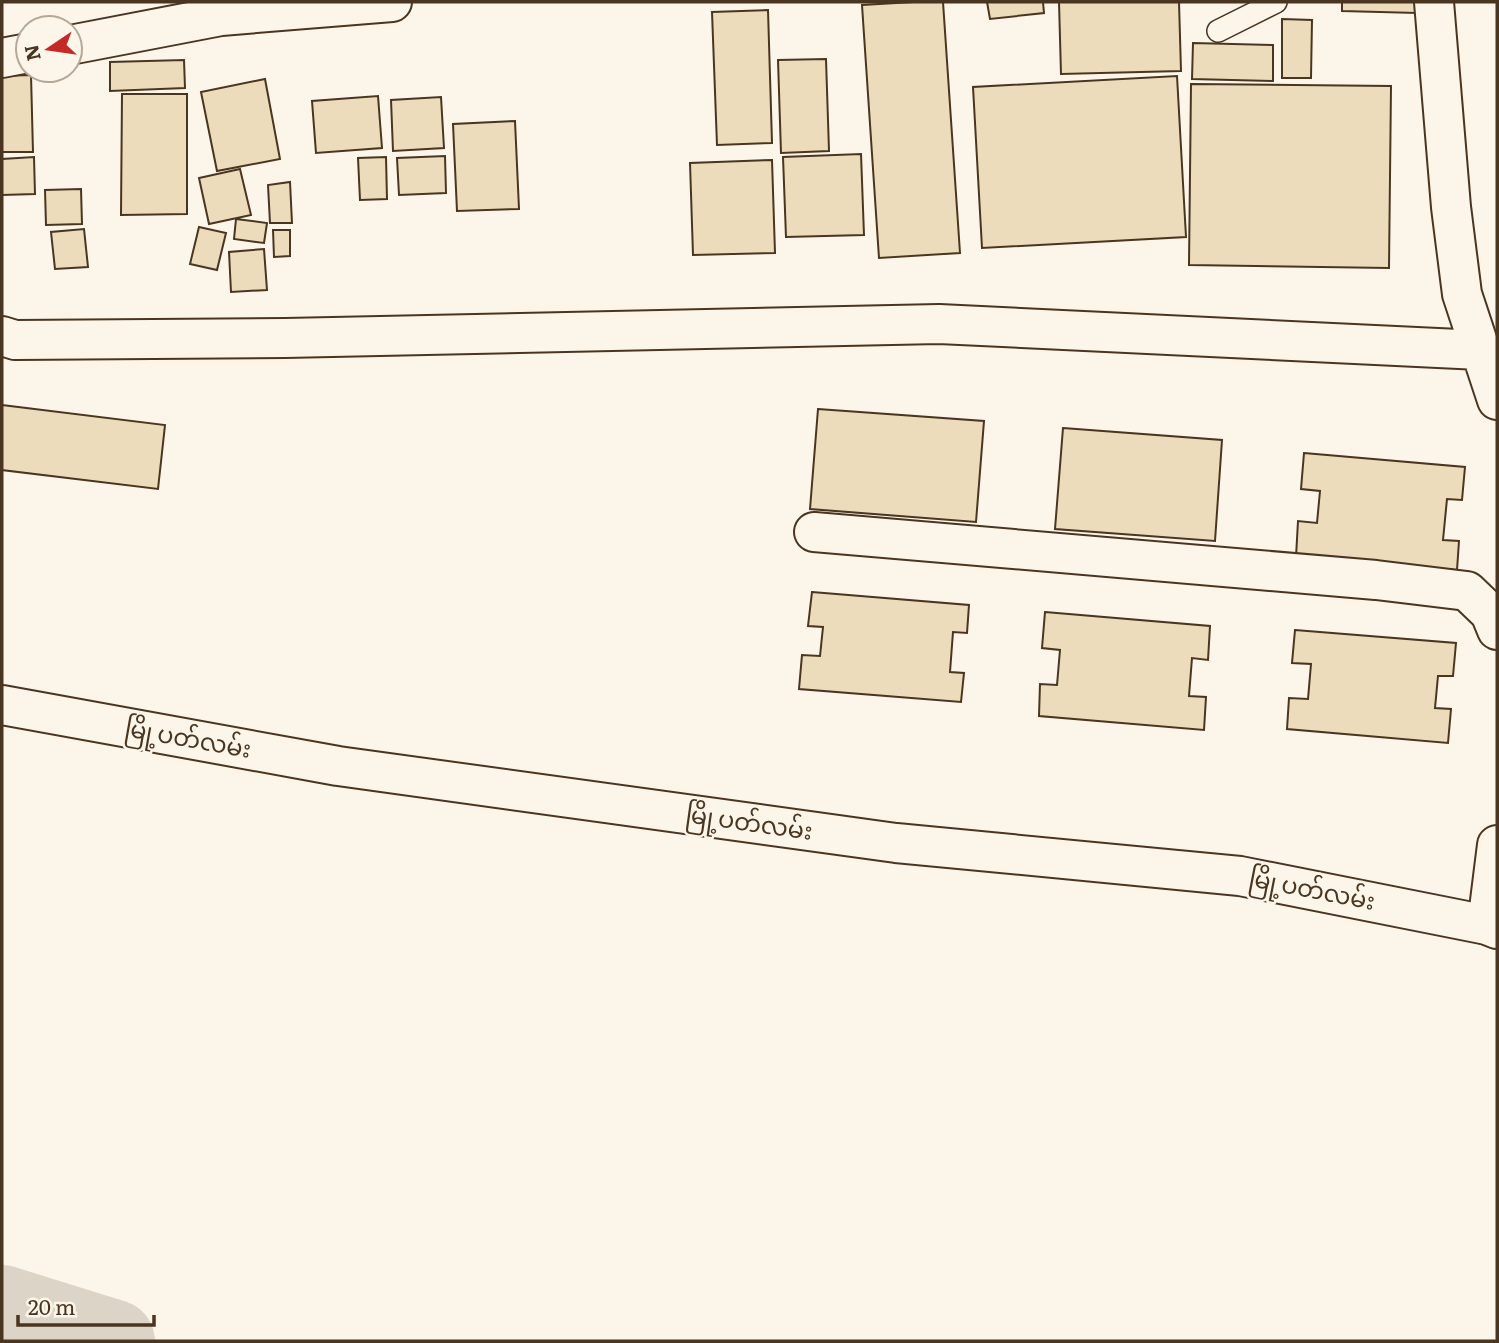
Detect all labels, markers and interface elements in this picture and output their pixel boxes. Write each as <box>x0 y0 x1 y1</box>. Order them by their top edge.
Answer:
north arrow <box>14 14 84 84</box>
text: N <box>16 42 47 64</box>
street label: မြို့ပတ်လမ်း <box>122 708 254 769</box>
street label: မြို့ပတ်လမ်း <box>683 794 815 851</box>
street label: မြို့ပတ်လမ်း <box>1246 858 1379 921</box>
scale bar <box>18 1284 154 1328</box>
text: 20 m <box>28 1290 75 1321</box>

